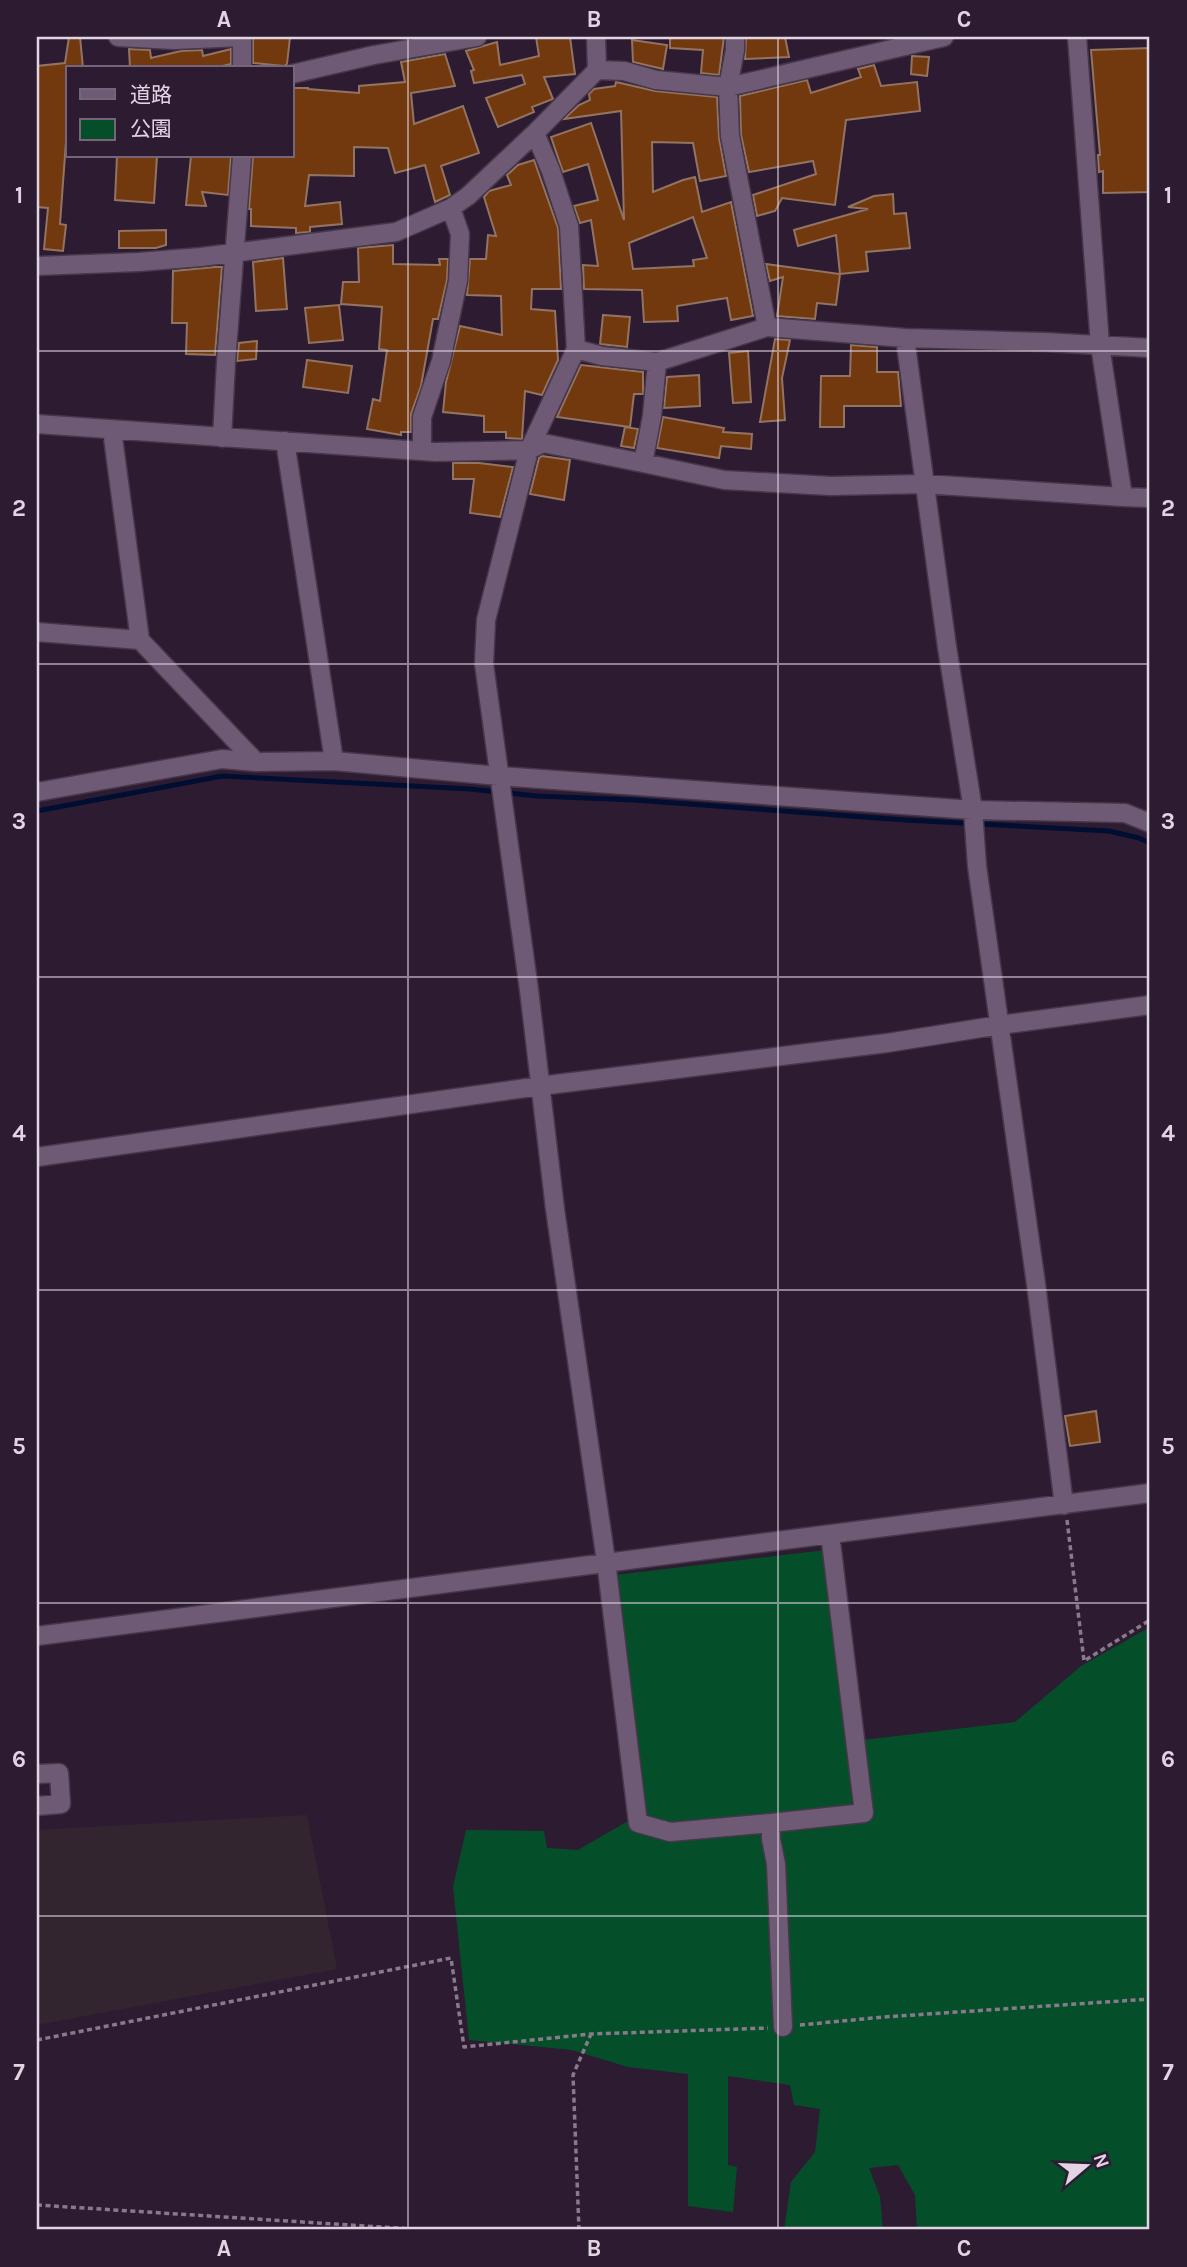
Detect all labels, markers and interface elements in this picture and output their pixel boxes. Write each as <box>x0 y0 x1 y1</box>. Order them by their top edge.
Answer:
text: A <box>217 6 231 33</box>
text: B <box>587 6 601 33</box>
text: C <box>957 6 971 33</box>
legend <box>66 66 294 158</box>
text: 道路 <box>130 83 172 107</box>
text: 公園 <box>130 117 172 141</box>
text: 1 <box>15 182 23 209</box>
text: 1 <box>1164 182 1172 209</box>
text: 2 <box>12 495 26 522</box>
text: 2 <box>1161 495 1175 522</box>
text: 3 <box>12 808 26 835</box>
text: 3 <box>1161 808 1175 835</box>
text: 4 <box>12 1120 26 1147</box>
text: 4 <box>1161 1120 1175 1147</box>
text: 5 <box>12 1433 26 1460</box>
text: 5 <box>1161 1433 1175 1460</box>
text: 6 <box>12 1746 26 1773</box>
text: 6 <box>1161 1746 1175 1773</box>
text: 7 <box>13 2059 25 2086</box>
text: 7 <box>1162 2059 1174 2086</box>
north arrow <box>1050 2130 1120 2200</box>
text: N <box>1089 2151 1114 2171</box>
text: A <box>217 2235 231 2262</box>
text: B <box>587 2235 601 2262</box>
text: C <box>957 2235 971 2262</box>

